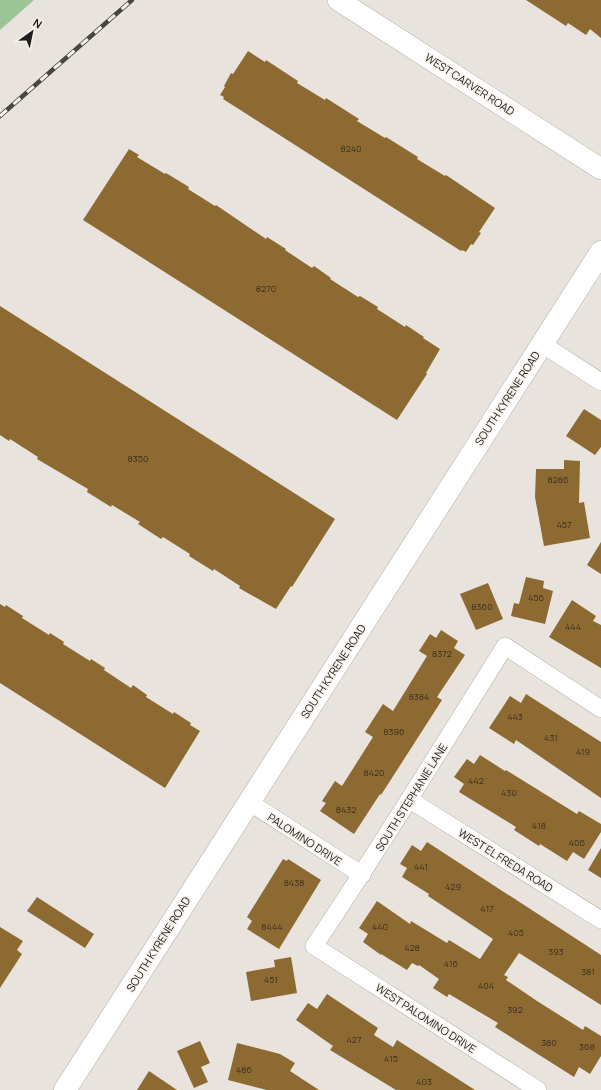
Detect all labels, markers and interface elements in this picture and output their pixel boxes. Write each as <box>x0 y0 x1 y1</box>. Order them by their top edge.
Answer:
north arrow <box>12 12 52 52</box>
text: N <box>30 15 45 32</box>
street label: WEST CARVER ROAD <box>422 49 518 119</box>
house number: 8240 <box>341 142 361 155</box>
house number: 8270 <box>256 282 276 295</box>
street label: SOUTH KYRENE ROAD <box>471 348 543 448</box>
house number: 8350 <box>128 452 148 465</box>
house number: 8286 <box>547 473 569 486</box>
house number: 457 <box>556 518 572 531</box>
house number: 456 <box>528 591 544 604</box>
house number: 8360 <box>471 600 493 613</box>
house number: 444 <box>565 620 581 633</box>
street label: SOUTH KYRENE ROAD <box>297 621 369 721</box>
house number: 8372 <box>432 647 452 660</box>
house number: 8384 <box>409 690 429 703</box>
house number: 443 <box>507 710 523 723</box>
house number: 8396 <box>383 725 405 738</box>
house number: 431 <box>544 731 558 744</box>
street label: SOUTH STEPHANIE LANE <box>372 740 450 854</box>
house number: 419 <box>576 745 590 758</box>
house number: 8420 <box>363 766 385 779</box>
house number: 442 <box>468 774 484 787</box>
house number: 430 <box>501 786 517 799</box>
house number: 8432 <box>336 803 356 816</box>
street label: PALOMINO DRIVE <box>265 809 345 869</box>
house number: 418 <box>532 819 546 832</box>
street label: WEST EL FREDA ROAD <box>456 825 556 895</box>
house number: 406 <box>569 836 586 849</box>
house number: 441 <box>414 860 428 873</box>
house number: 8438 <box>284 876 304 889</box>
house number: 429 <box>445 880 461 893</box>
street label: SOUTH KYRENE ROAD <box>123 894 193 994</box>
house number: 417 <box>480 902 494 915</box>
house number: 8444 <box>261 920 283 933</box>
house number: 440 <box>372 920 388 933</box>
house number: 405 <box>508 926 524 939</box>
house number: 428 <box>404 941 420 954</box>
house number: 393 <box>548 945 564 958</box>
house number: 416 <box>444 957 459 970</box>
house number: 381 <box>581 965 595 978</box>
house number: 451 <box>264 973 278 986</box>
house number: 404 <box>478 979 494 992</box>
street label: WEST PALOMINO DRIVE <box>373 980 479 1056</box>
house number: 392 <box>507 1003 523 1016</box>
house number: 427 <box>347 1033 362 1046</box>
house number: 380 <box>541 1036 557 1049</box>
house number: 368 <box>579 1040 595 1053</box>
house number: 415 <box>384 1052 398 1065</box>
house number: 486 <box>236 1063 252 1076</box>
house number: 403 <box>416 1075 432 1088</box>

